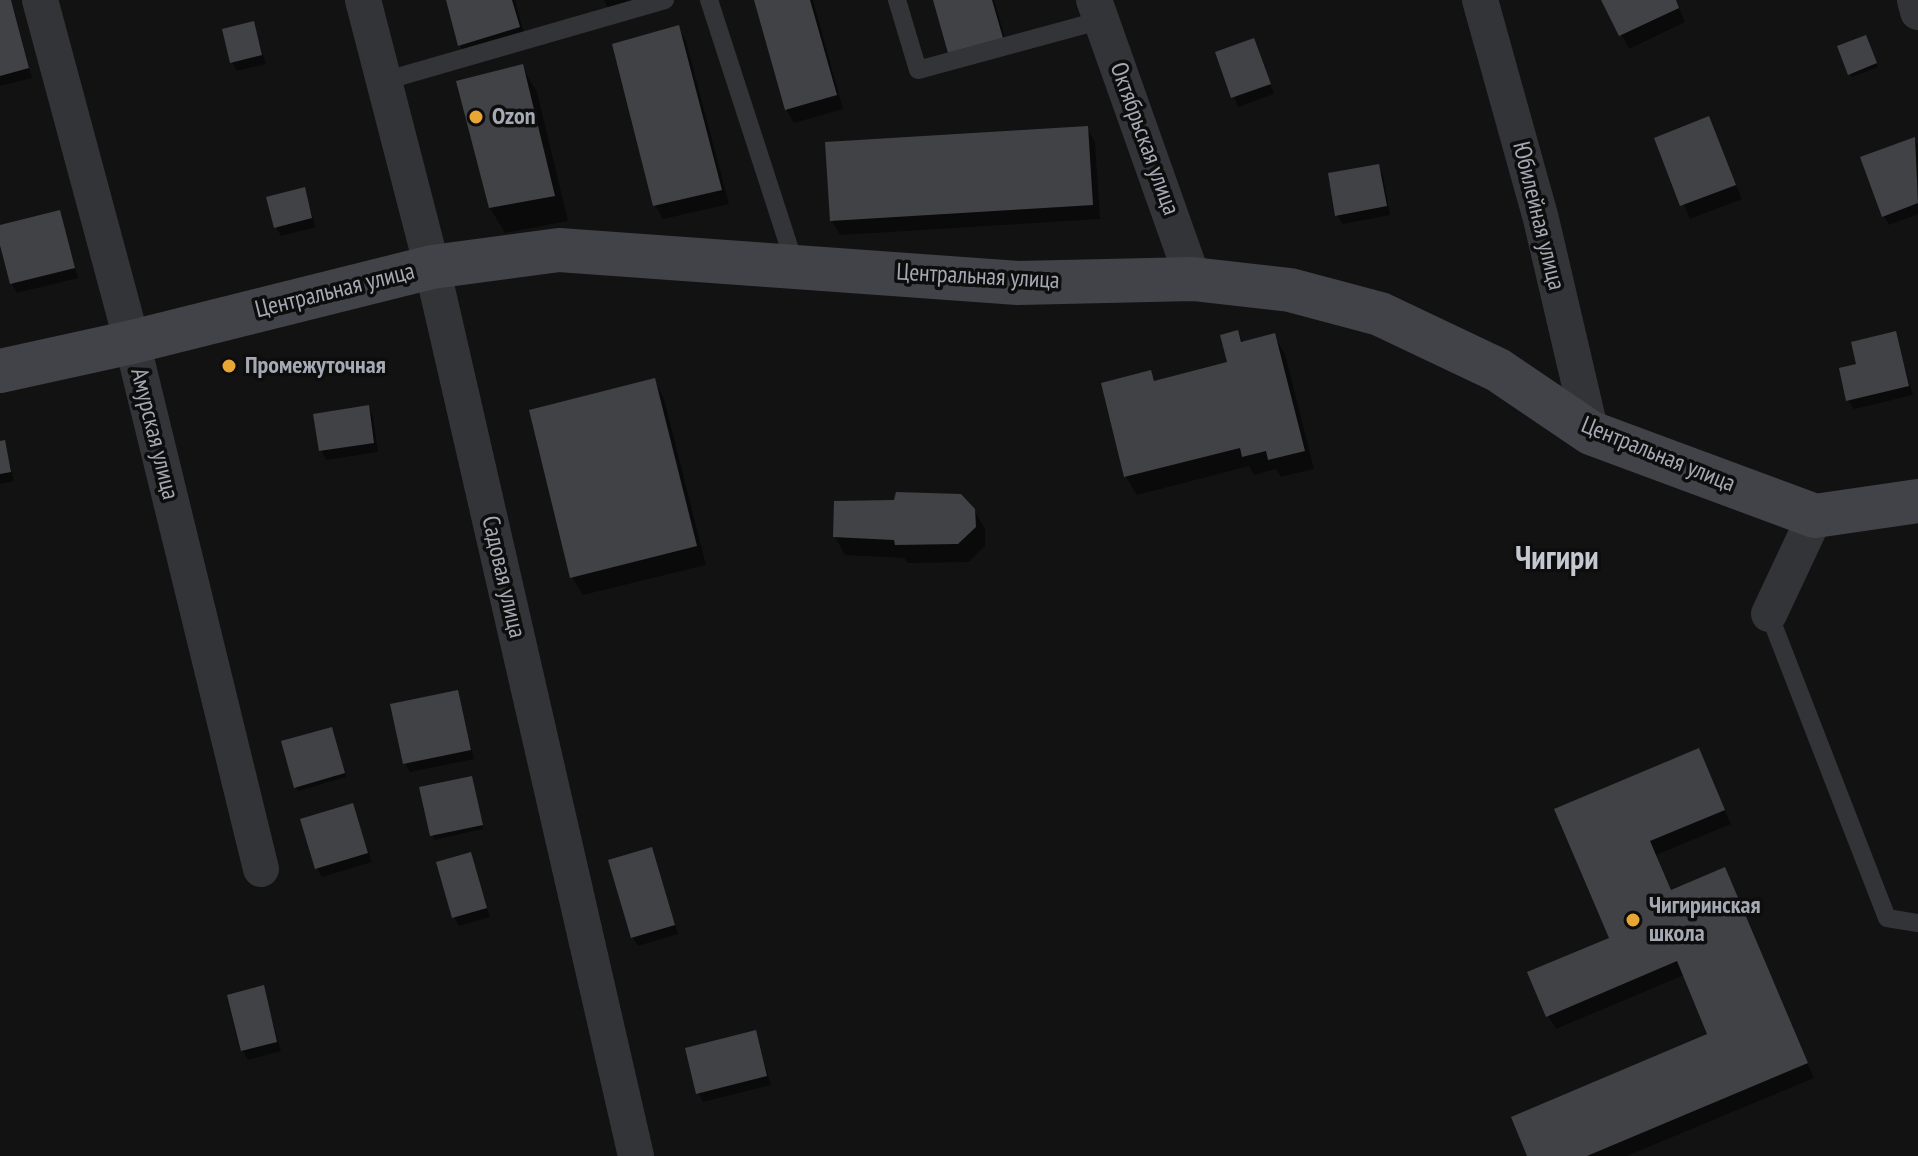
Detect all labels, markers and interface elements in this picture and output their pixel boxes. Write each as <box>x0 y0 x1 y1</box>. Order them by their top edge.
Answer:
street label: Октябрьская улица <box>1103 59 1185 219</box>
place label: Ozon <box>492 103 535 131</box>
marker: Ozon <box>467 108 485 126</box>
street label: Юбилейная улица <box>1506 139 1570 293</box>
street label: Центральная улица <box>252 257 418 325</box>
street label: Центральная улица <box>896 258 1060 296</box>
place label: Промежуточная <box>245 352 386 380</box>
marker: Промежуточная <box>220 357 238 375</box>
street label: Амурская улица <box>124 365 184 503</box>
street label: Центральная улица <box>1577 411 1739 499</box>
street label: Садовая улица <box>475 513 531 641</box>
district label: Чигири <box>1515 541 1599 579</box>
place label: Чигиринская школа <box>1649 892 1761 948</box>
marker: Чигиринская школа <box>1624 911 1642 929</box>

